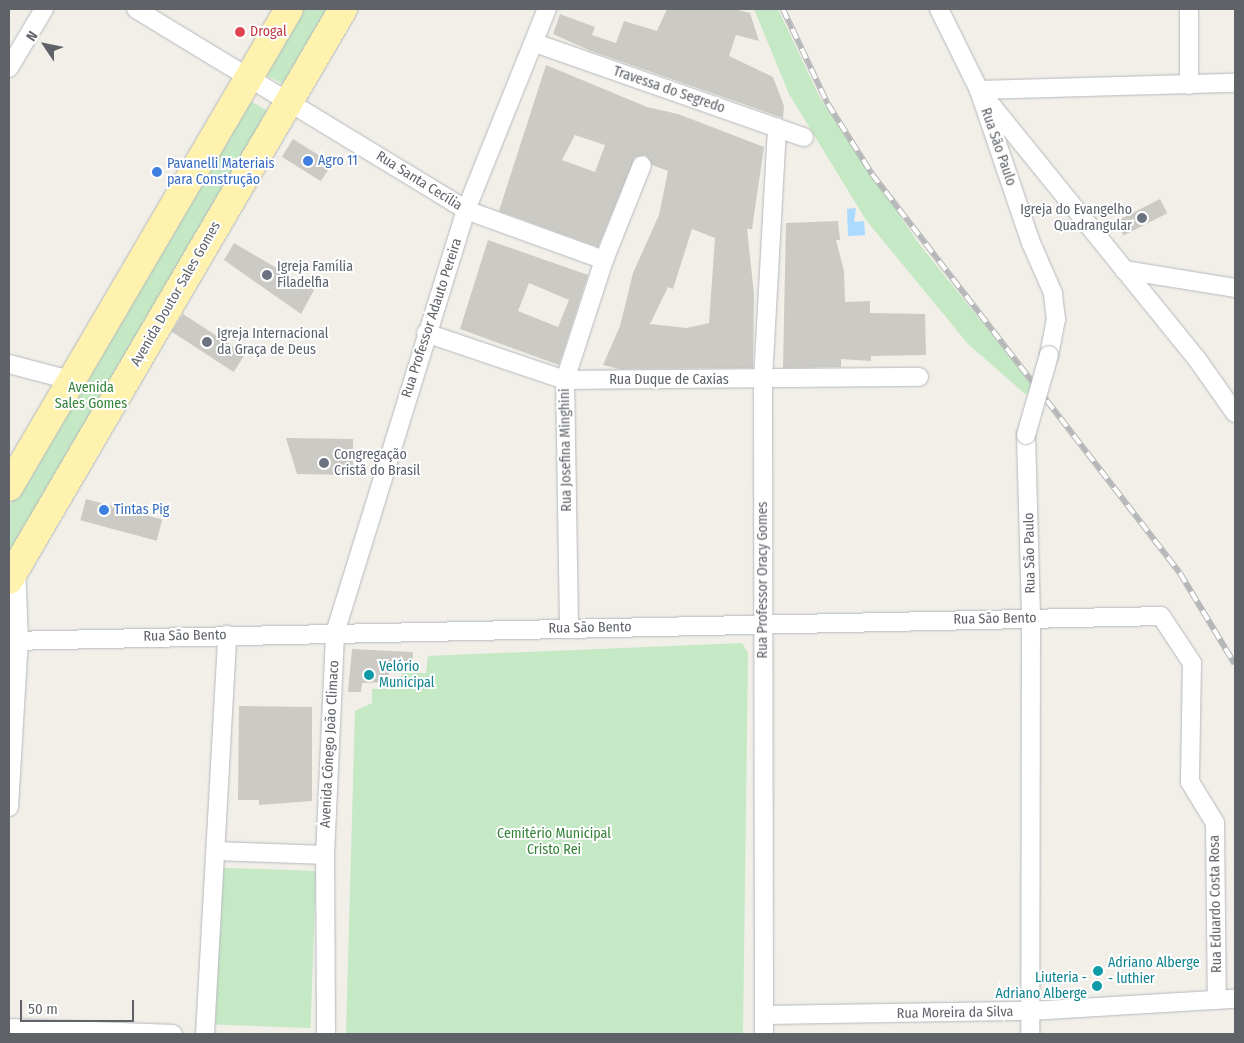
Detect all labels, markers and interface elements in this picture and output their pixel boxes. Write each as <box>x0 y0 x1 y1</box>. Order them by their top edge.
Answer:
north arrow <box>20 20 70 70</box>
place label: Drogal <box>250 24 287 40</box>
marker: Drogal <box>234 26 246 38</box>
text: N <box>23 28 42 45</box>
street label: Travessa do Segredo <box>611 63 727 117</box>
street label: Rua São Paulo <box>977 106 1019 188</box>
street label: Rua Santa Cecília <box>373 148 465 214</box>
place label: Agro 11 <box>318 153 358 169</box>
marker: Agro 11 <box>302 155 314 167</box>
place label: Pavanelli Materiais para Construção <box>167 156 275 188</box>
marker: Pavanelli Materiais para Construção <box>151 166 163 178</box>
place label: Igreja do Evangelho Quadrangular <box>1020 202 1132 234</box>
marker: Igreja do Evangelho Quadrangular <box>1136 212 1148 224</box>
street label: Avenida Doutor Sales Gomes <box>128 219 224 369</box>
street label: Rua Professor Adauto Pereira <box>398 236 466 400</box>
place label: Igreja Família Filadelfia <box>277 259 353 292</box>
marker: Igreja Família Filadelfia <box>261 269 273 281</box>
place label: Igreja Internacional da Graça de Deus <box>217 326 328 358</box>
marker: Igreja Internacional da Graça de Deus <box>201 336 213 348</box>
street label: Rua Duque de Caxias <box>609 372 729 388</box>
park label: Avenida Sales Gomes <box>55 380 127 412</box>
street label: Rua Josefina Minghini <box>557 388 575 512</box>
place label: Congregação Cristã do Brasil <box>334 447 420 480</box>
marker: Congregação Cristã do Brasil <box>318 457 330 469</box>
street label: Rua Professor Oracy Gomes <box>755 501 771 659</box>
place label: Tintas Pig <box>114 502 169 518</box>
marker: Tintas Pig <box>98 504 110 516</box>
street label: Rua São Paulo <box>1021 512 1039 594</box>
street label: Rua São Bento <box>953 610 1037 628</box>
street label: Rua São Bento <box>548 619 632 637</box>
street label: Rua São Bento <box>143 627 227 645</box>
place label: Velório Municipal <box>379 659 434 692</box>
street label: Avenida Cônego João Climaco <box>317 660 343 828</box>
marker: Velório Municipal <box>363 669 375 681</box>
park label: Cemitério Municipal Cristo Rei <box>497 826 611 859</box>
street label: Rua Eduardo Costa Rosa <box>1206 835 1226 973</box>
place label: Adriano Alberge - luthier <box>1108 955 1200 988</box>
marker: Adriano Alberge - luthier <box>1092 965 1104 977</box>
place label: Liuteria - Adriano Alberge <box>995 970 1087 1002</box>
marker: Liuteria - Adriano Alberge <box>1091 980 1103 992</box>
scale bar <box>22 990 136 1022</box>
text: 50 m <box>28 1000 58 1018</box>
street label: Rua Moreira da Silva <box>897 1004 1013 1022</box>

